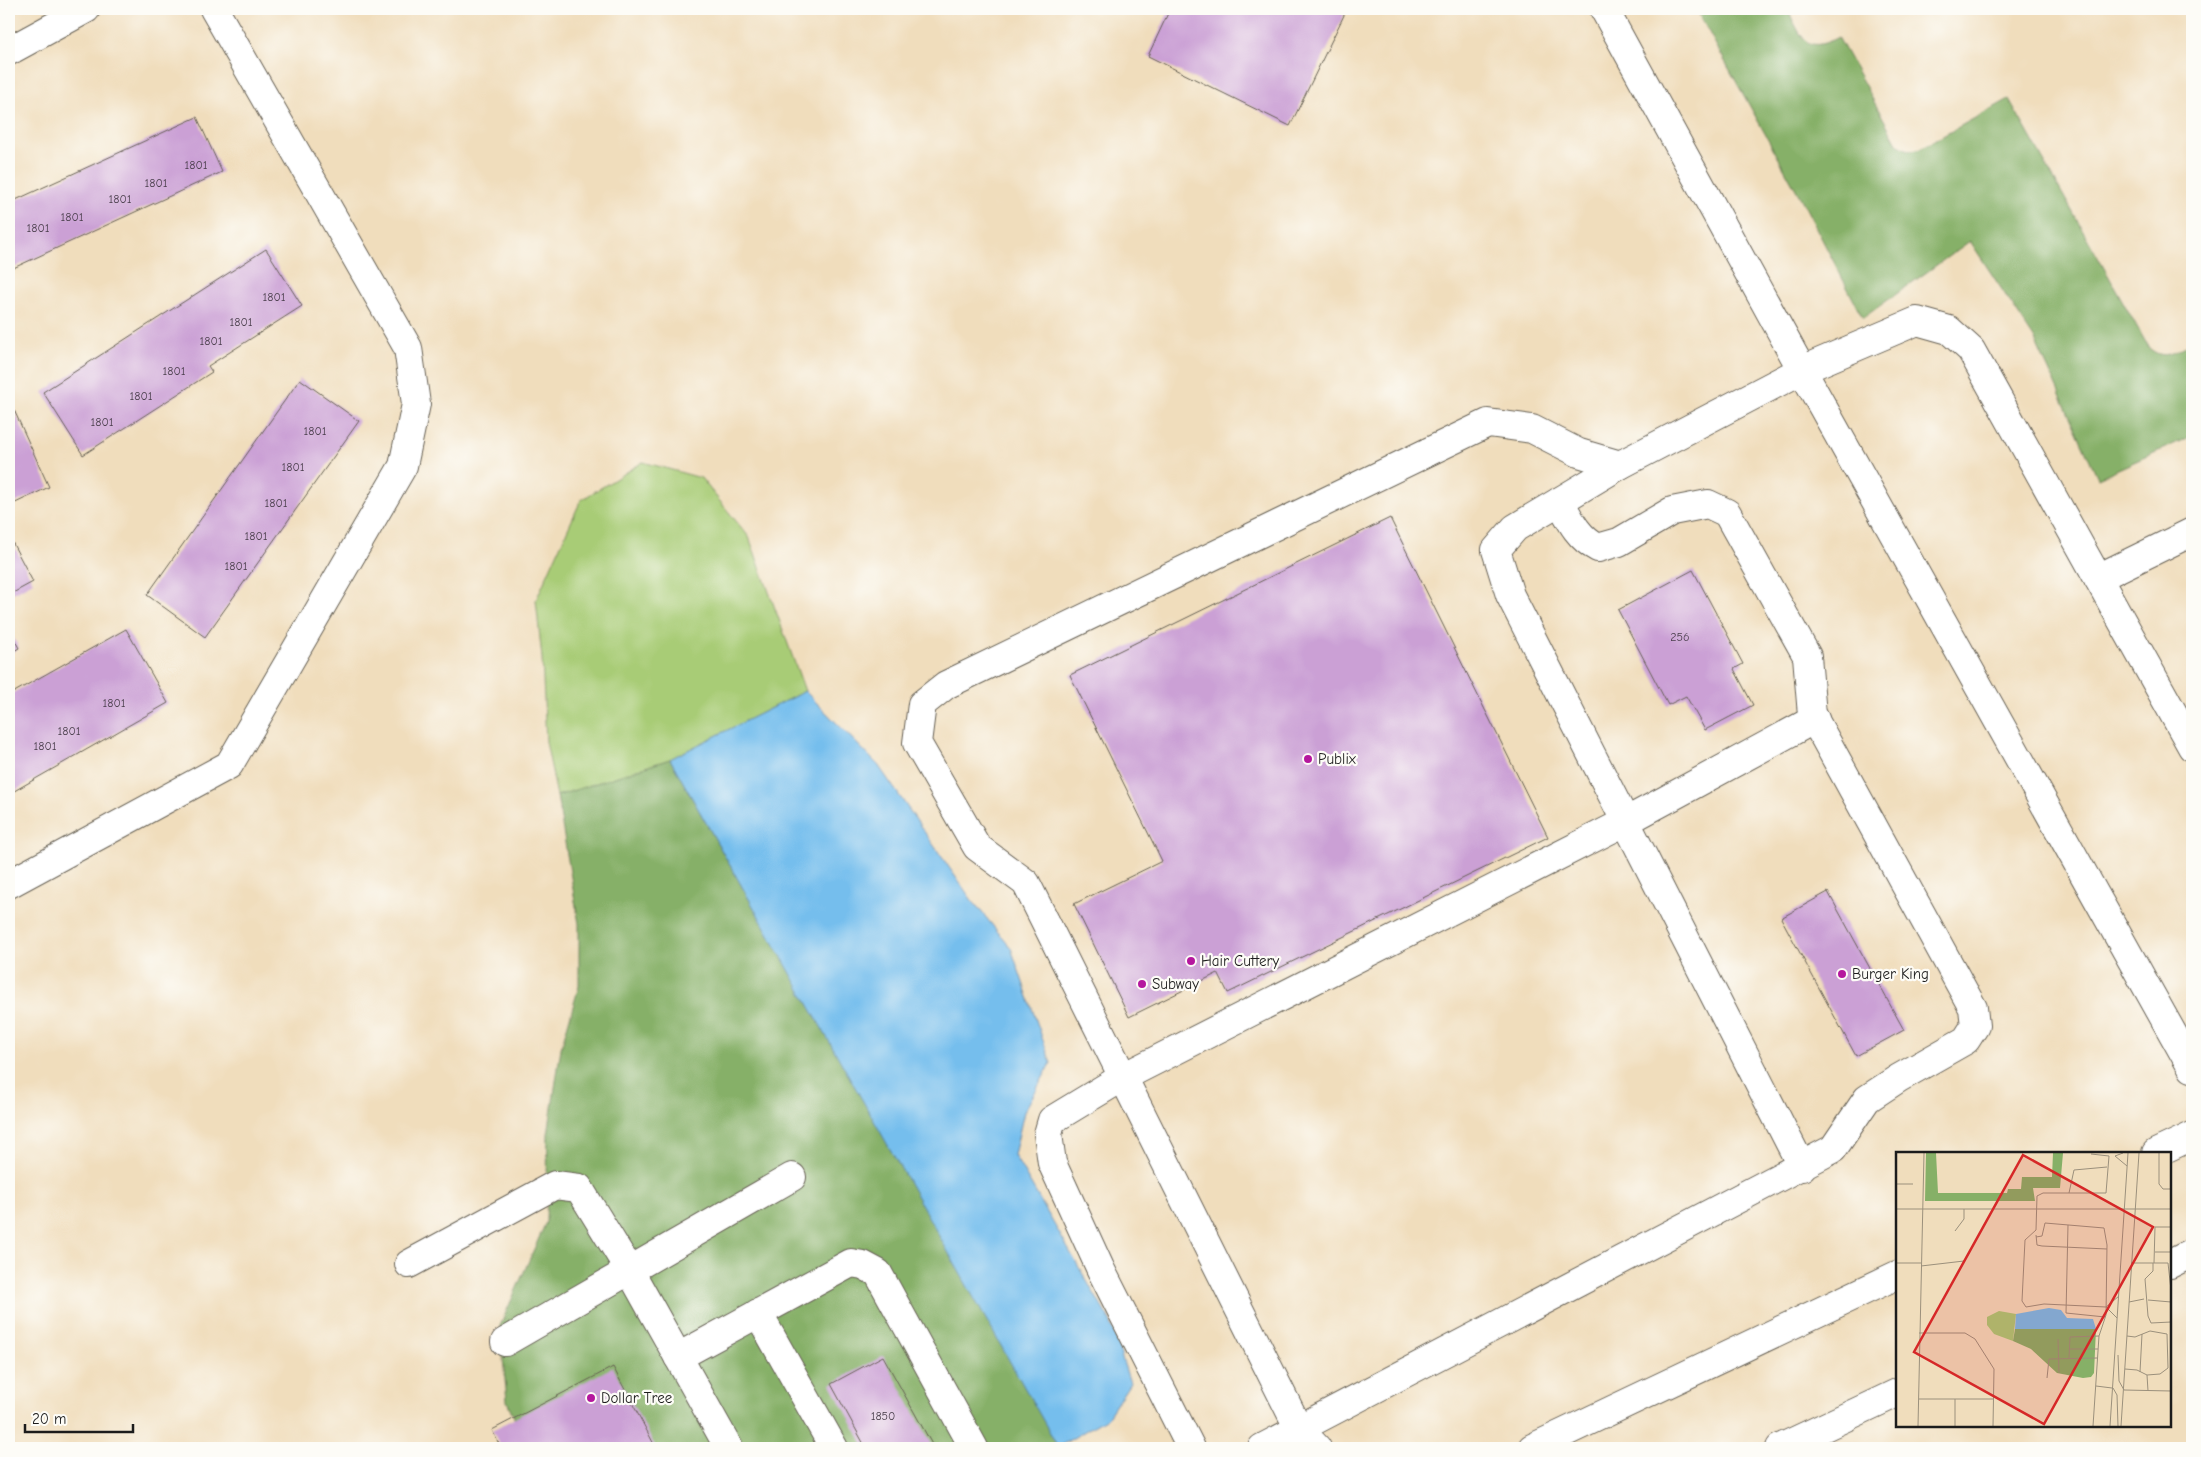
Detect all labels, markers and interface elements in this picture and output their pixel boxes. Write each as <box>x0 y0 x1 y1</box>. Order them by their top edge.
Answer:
house number: 1801 <box>185 158 208 172</box>
house number: 1801 <box>145 176 168 190</box>
house number: 1801 <box>109 192 132 206</box>
house number: 1801 <box>61 210 84 224</box>
house number: 1801 <box>27 221 50 235</box>
house number: 1801 <box>263 290 286 304</box>
house number: 1801 <box>230 315 253 329</box>
house number: 1801 <box>200 334 223 348</box>
house number: 1801 <box>163 364 186 378</box>
house number: 1801 <box>130 389 153 403</box>
house number: 1801 <box>91 415 114 429</box>
house number: 1801 <box>304 424 327 438</box>
house number: 1801 <box>282 460 305 474</box>
house number: 1801 <box>265 496 288 510</box>
house number: 1801 <box>245 529 268 543</box>
house number: 1801 <box>225 559 248 573</box>
house number: 256 <box>1670 630 1690 644</box>
house number: 1801 <box>103 696 126 710</box>
house number: 1801 <box>58 724 81 738</box>
house number: 1801 <box>34 739 57 753</box>
place label: Publix <box>1318 750 1357 768</box>
marker: Publix <box>1302 753 1314 765</box>
place label: Hair Cuttery <box>1201 952 1279 970</box>
marker: Hair Cuttery <box>1185 955 1197 967</box>
place label: Burger King <box>1852 965 1929 983</box>
marker: Burger King <box>1836 968 1848 980</box>
place label: Subway <box>1152 975 1199 993</box>
marker: Subway <box>1136 978 1148 990</box>
inset map <box>1896 1152 2171 1427</box>
place label: Dollar Tree <box>601 1389 673 1407</box>
marker: Dollar Tree <box>585 1392 597 1404</box>
scale bar <box>25 1402 132 1434</box>
house number: 1850 <box>871 1409 895 1423</box>
text: 20 m <box>32 1410 66 1428</box>

